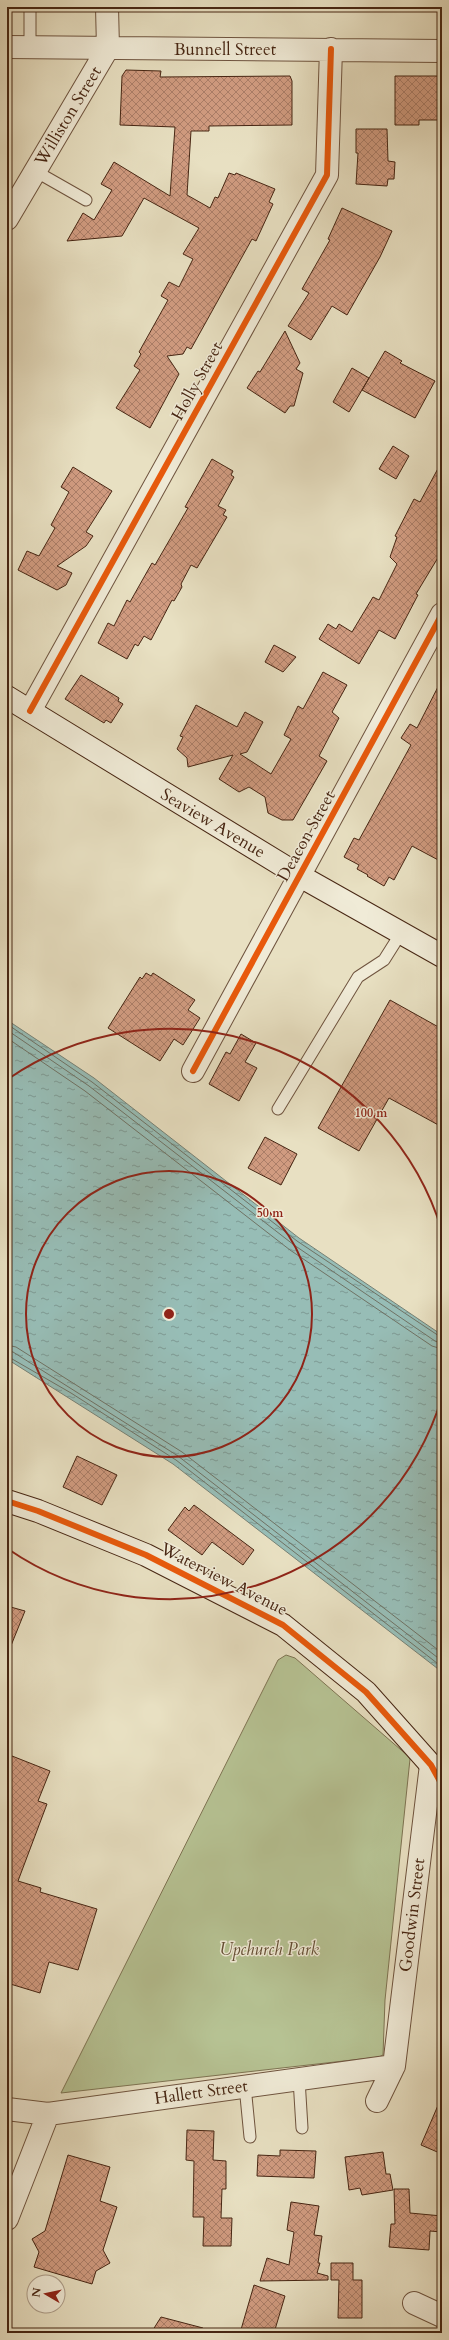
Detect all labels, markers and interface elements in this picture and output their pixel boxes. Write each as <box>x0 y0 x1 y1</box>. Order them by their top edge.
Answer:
street label: Bunnell Street <box>174 38 277 61</box>
street label: Williston Street <box>29 61 107 171</box>
street label: Holly Street <box>166 337 228 424</box>
street label: Seaview Avenue <box>156 783 270 863</box>
street label: Deacon Street <box>271 786 341 886</box>
text: 100 m <box>355 1105 388 1121</box>
text: 50 m <box>257 1205 284 1221</box>
centre of rings <box>162 1307 176 1321</box>
street label: Waterview Avenue <box>156 1537 292 1621</box>
street label: Goodwin Street <box>394 1856 430 1973</box>
park label: Upchurch Park <box>219 1938 319 1961</box>
street label: Hallett Street <box>153 2074 250 2110</box>
north arrow <box>26 2274 66 2314</box>
text: N <box>28 2286 45 2298</box>

